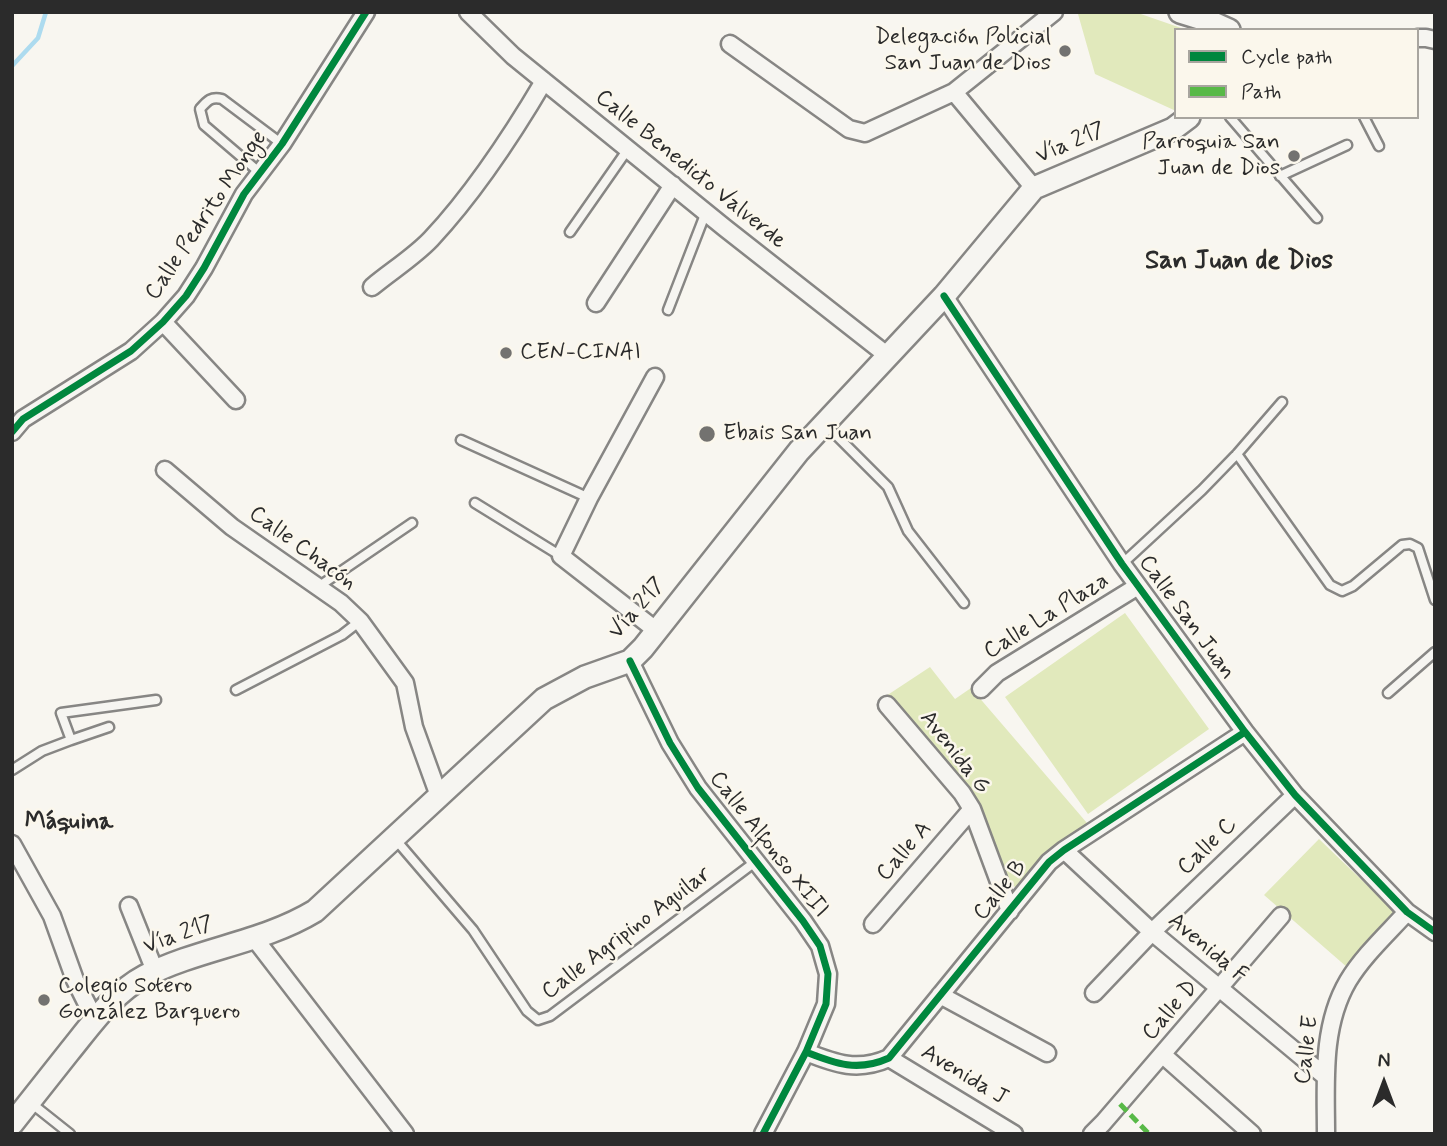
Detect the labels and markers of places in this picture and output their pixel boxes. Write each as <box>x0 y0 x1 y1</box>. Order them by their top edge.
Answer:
place label: Delegación Policial San Juan de Dios <box>875 24 1051 78</box>
marker: Delegación Policial San Juan de Dios <box>1057 43 1073 59</box>
place label: Parroquia San Juan de Dios <box>1142 129 1280 183</box>
marker: Parroquia San Juan de Dios <box>1286 148 1302 164</box>
place label: CEN-CINAI <box>520 339 641 367</box>
marker: CEN-CINAI <box>498 345 514 361</box>
place label: Ebais San Juan <box>723 420 872 448</box>
marker: Ebais San Juan <box>697 424 717 444</box>
place label: Colegio Sotero González Barquero <box>58 973 240 1027</box>
marker: Colegio Sotero González Barquero <box>36 992 52 1008</box>

